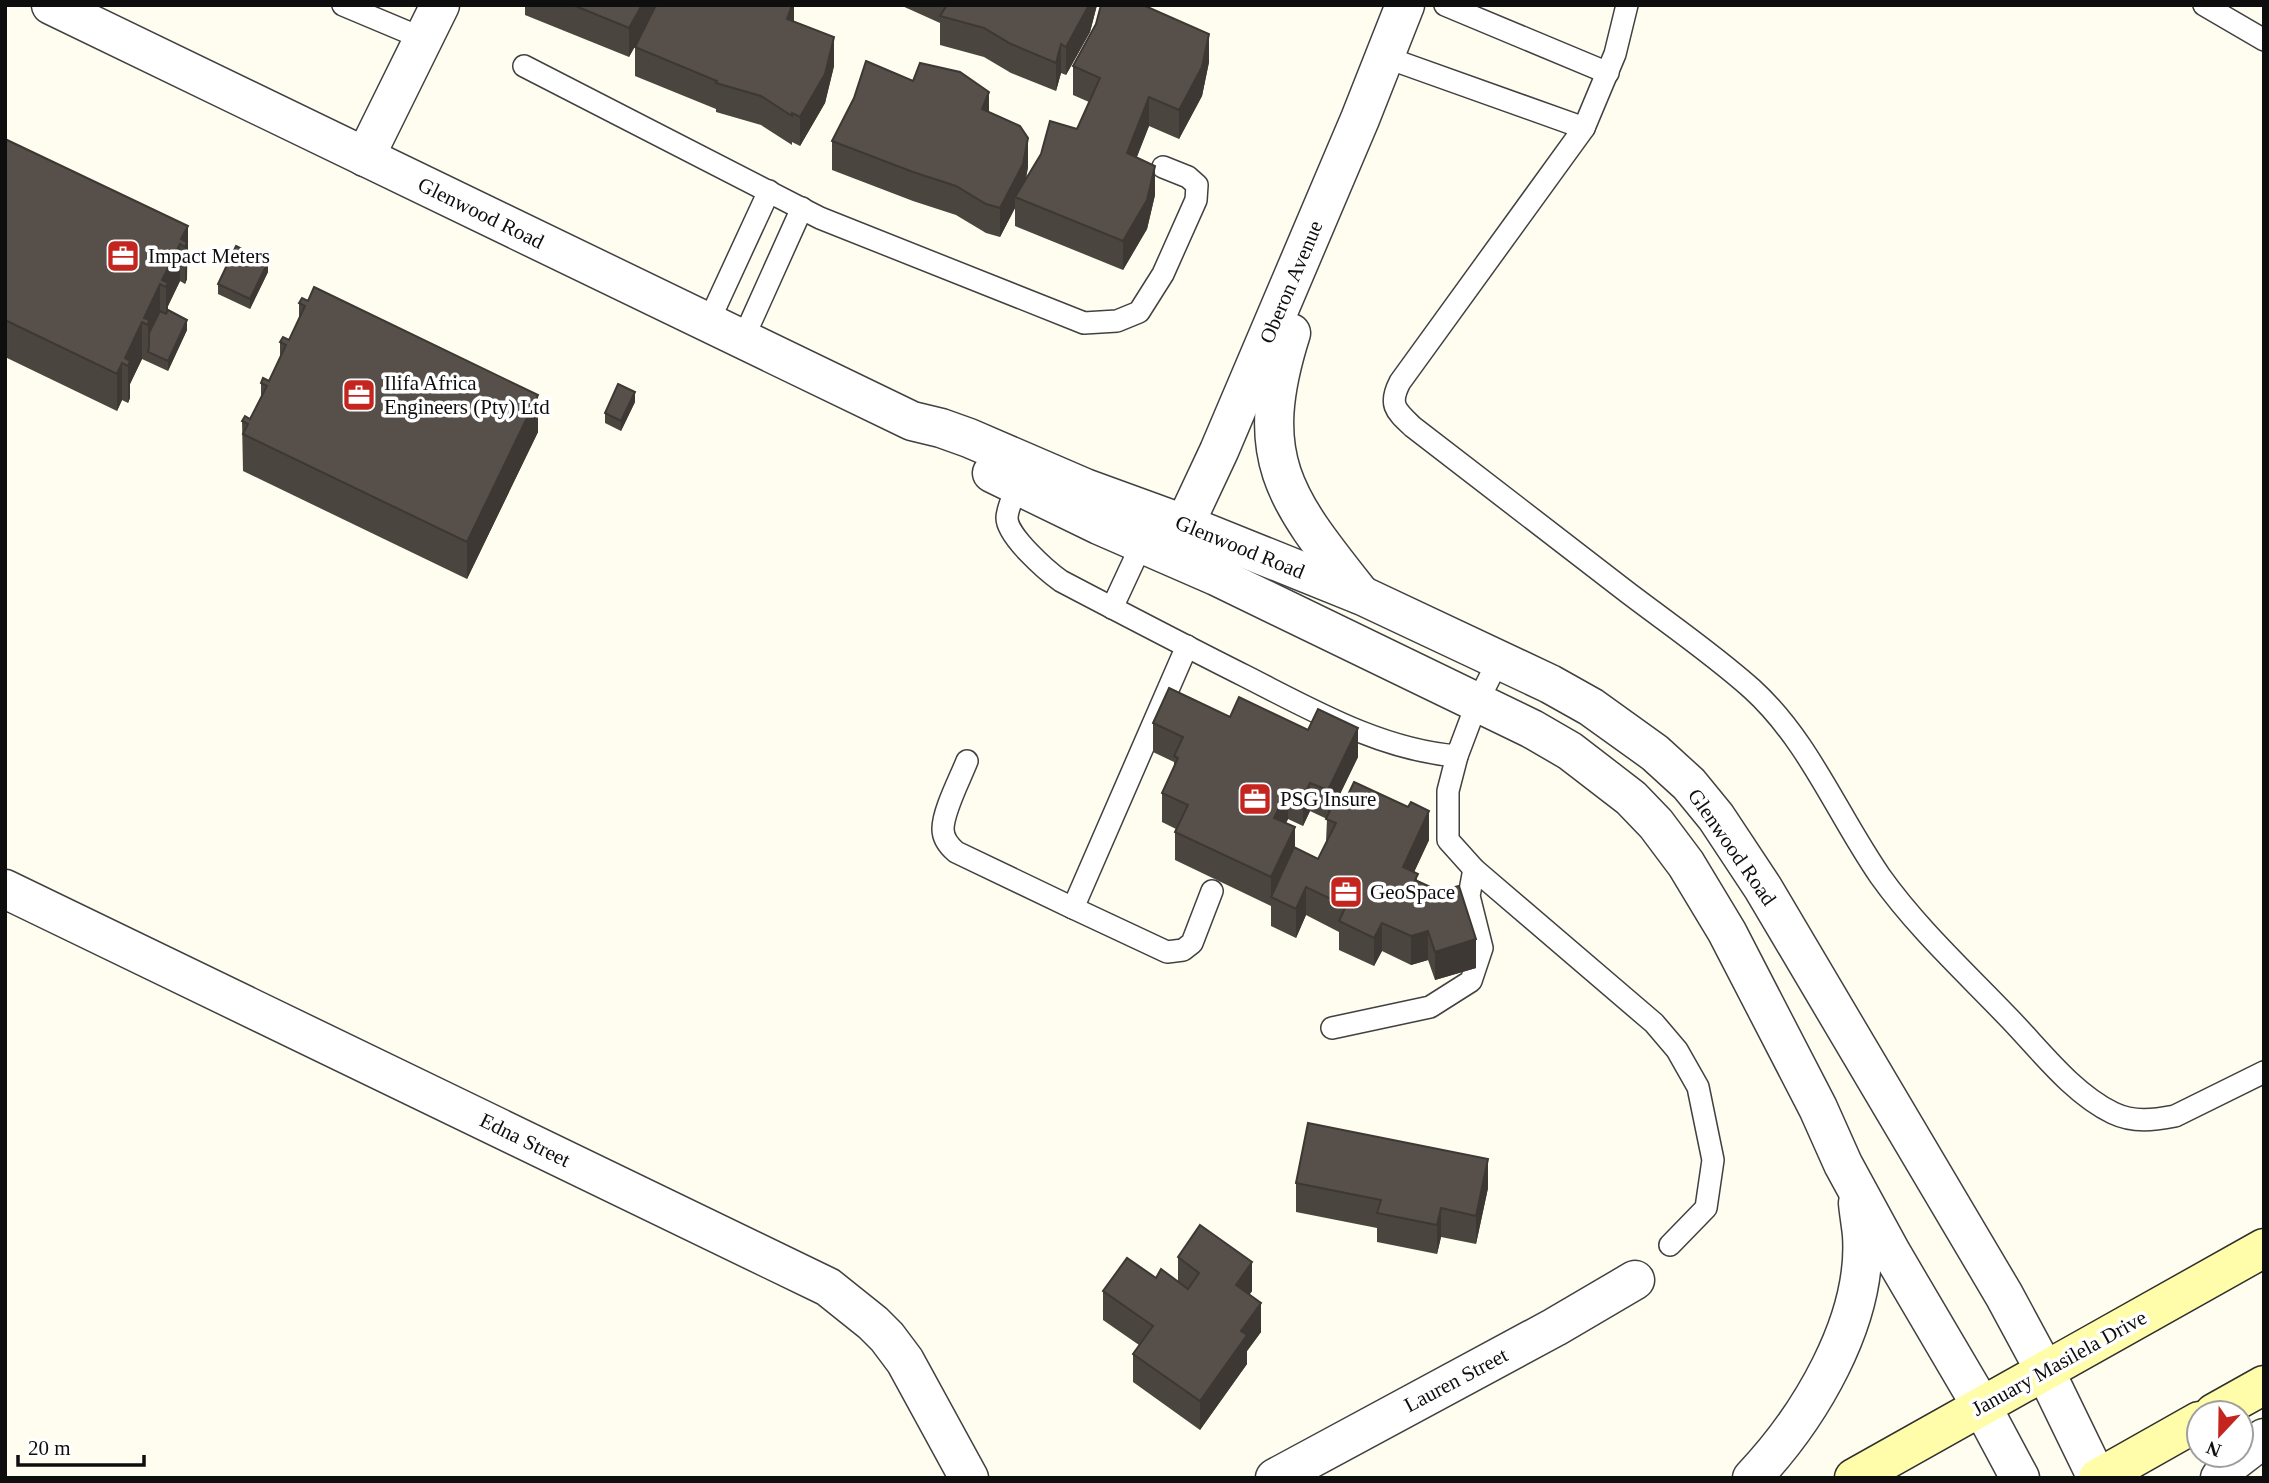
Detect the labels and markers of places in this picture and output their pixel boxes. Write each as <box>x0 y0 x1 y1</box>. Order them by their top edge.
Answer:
office icon: Impact Meters <box>104 237 142 275</box>
place label: Impact Meters <box>148 244 270 268</box>
place label: Ilifa Africa Engineers (Pty) Ltd <box>384 371 550 419</box>
office icon: Ilifa Africa Engineers (Pty) Ltd <box>340 376 378 414</box>
office icon: PSG Insure <box>1236 780 1274 818</box>
place label: PSG Insure <box>1280 787 1376 811</box>
office icon: GeoSpace <box>1327 873 1365 911</box>
place label: GeoSpace <box>1370 880 1455 904</box>

